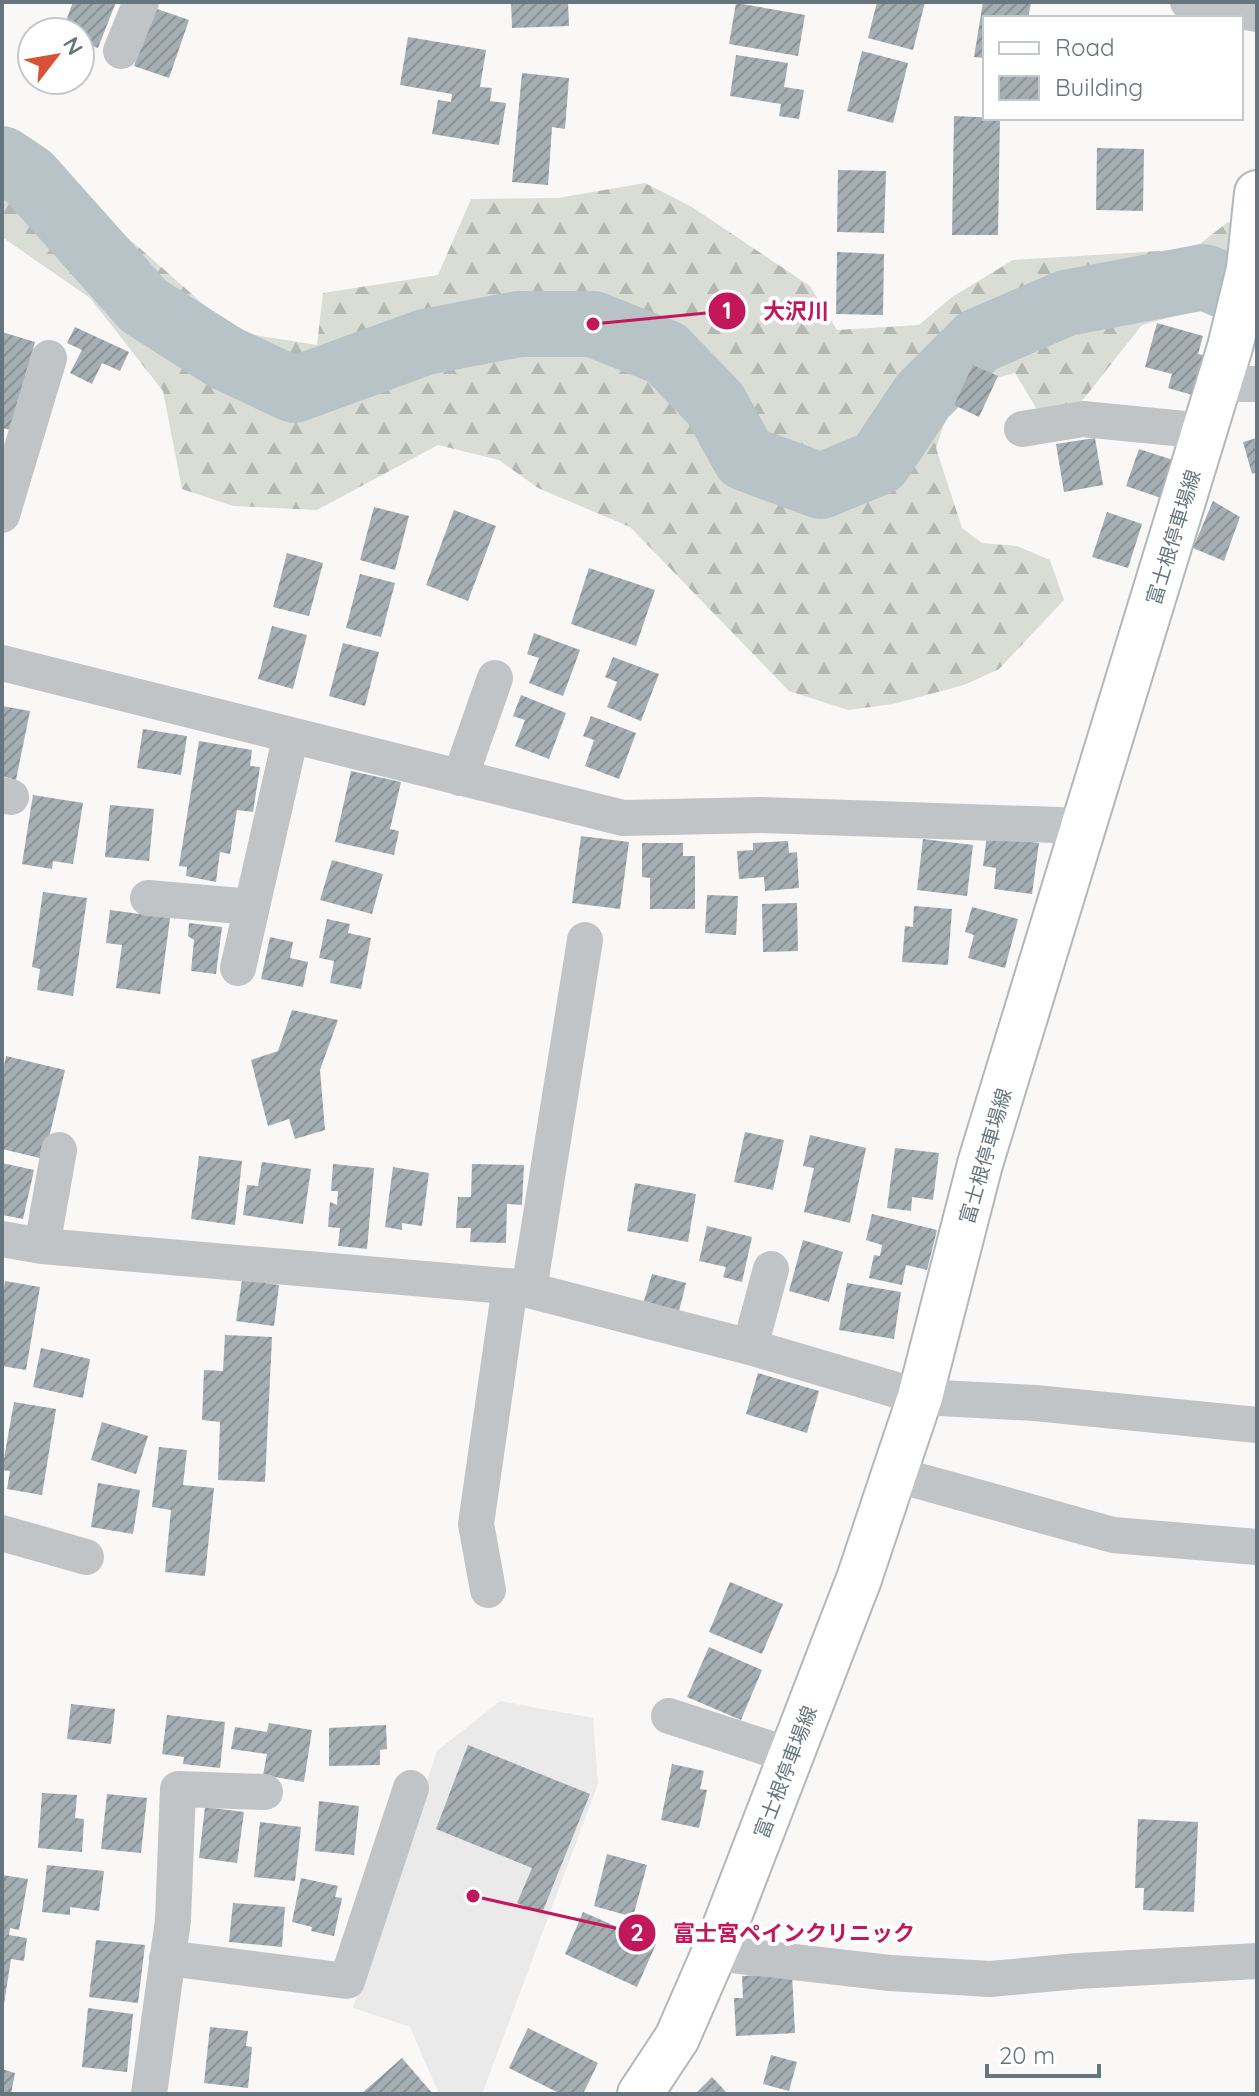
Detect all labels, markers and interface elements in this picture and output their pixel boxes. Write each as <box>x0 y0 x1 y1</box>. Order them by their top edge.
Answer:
north arrow <box>16 16 96 96</box>
legend <box>983 16 1243 120</box>
text: N <box>57 32 89 60</box>
text: Road <box>1055 32 1115 62</box>
text: Building <box>1055 72 1143 102</box>
callout: 大沢川 <box>707 288 845 334</box>
text: 1 <box>722 295 732 325</box>
text: 大沢川 <box>763 297 829 325</box>
street label: 富士根停車場線 <box>1141 466 1205 608</box>
street label: 富士根停車場線 <box>954 1085 1016 1227</box>
street label: 富士根停車場線 <box>748 1702 822 1842</box>
callout: 富士宮ペインクリニック <box>617 1910 931 1956</box>
text: 2 <box>630 1917 644 1947</box>
text: 富士宮ペインクリニック <box>673 1919 915 1947</box>
scale bar <box>987 2028 1099 2078</box>
text: 20 m <box>999 2040 1055 2070</box>

